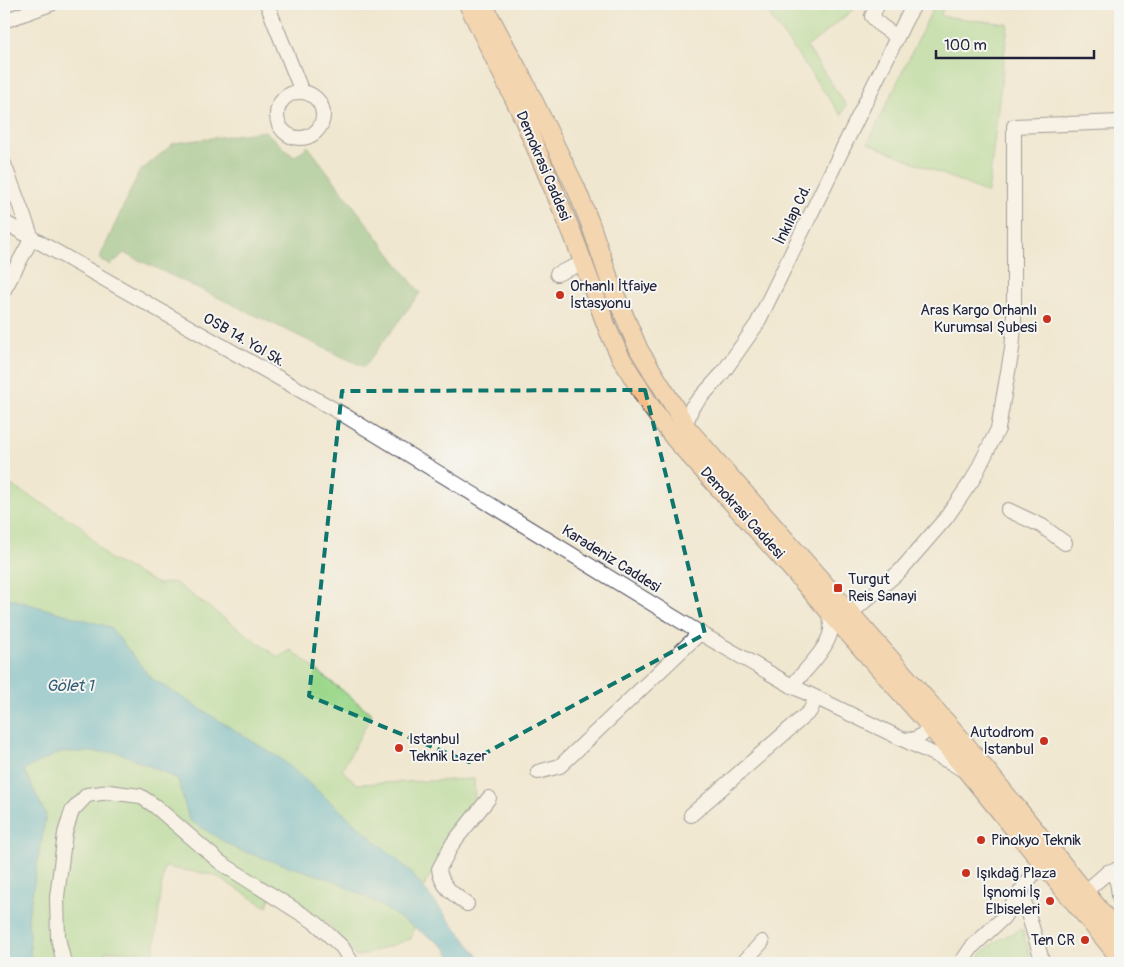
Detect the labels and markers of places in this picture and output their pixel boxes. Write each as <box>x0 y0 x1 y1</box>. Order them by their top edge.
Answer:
place label: Orhanlı İtfaiye İstasyonu <box>570 277 657 313</box>
marker: Orhanlı İtfaiye İstasyonu <box>554 289 566 301</box>
place label: Aras Kargo Orhanlı Kurumsal Şubesi <box>920 301 1037 337</box>
marker: Aras Kargo Orhanlı Kurumsal Şubesi <box>1041 313 1053 325</box>
place label: Turgut Reis Sanayi <box>848 570 917 606</box>
marker: Turgut Reis Sanayi <box>832 582 844 594</box>
place label: Autodrom İstanbul <box>970 723 1034 759</box>
place label: Istanbul Teknik Lazer <box>409 730 487 766</box>
marker: Autodrom İstanbul <box>1038 735 1050 747</box>
marker: Istanbul Teknik Lazer <box>393 742 405 754</box>
place label: Pinokyo Teknik <box>991 831 1082 850</box>
marker: Pinokyo Teknik <box>975 834 987 846</box>
place label: Işıkdağ Plaza <box>976 864 1056 883</box>
marker: Işıkdağ Plaza <box>960 867 972 879</box>
place label: İşnomi İş Elbiseleri <box>982 883 1040 919</box>
marker: İşnomi İş Elbiseleri <box>1044 895 1056 907</box>
place label: Ten CR <box>1031 931 1075 950</box>
marker: Ten CR <box>1079 934 1091 946</box>

